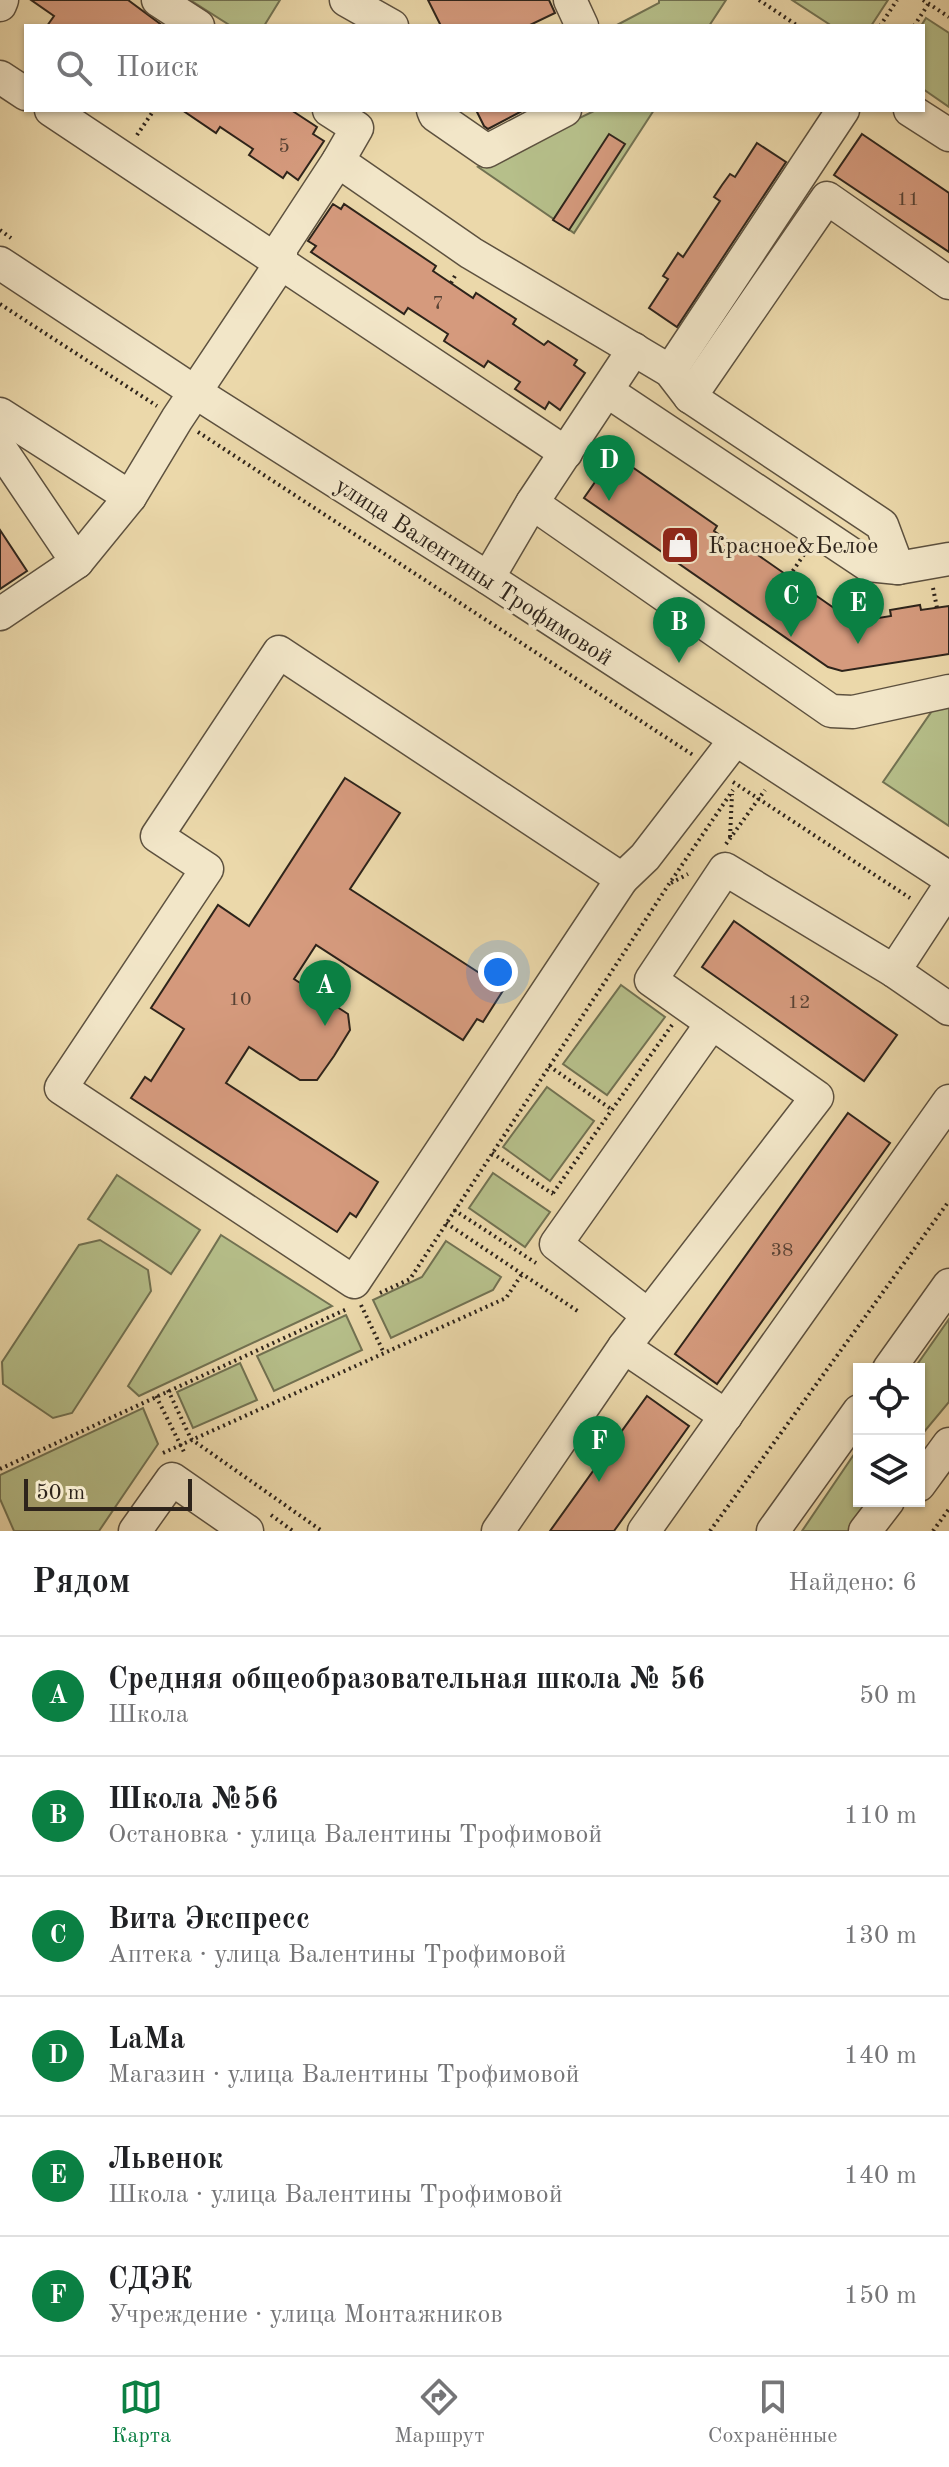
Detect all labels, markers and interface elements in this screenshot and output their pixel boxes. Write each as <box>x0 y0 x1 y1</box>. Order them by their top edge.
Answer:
search box <box>24 24 925 112</box>
icon: search <box>52 46 96 90</box>
text: Поиск <box>116 53 199 83</box>
house number: 5 <box>278 137 290 157</box>
house number: 11 <box>896 190 920 210</box>
house number: 7 <box>432 294 444 314</box>
pin: D <box>583 435 635 501</box>
street label: улица Валентины Трофимовой <box>330 474 616 671</box>
shop icon: Красное&Белое <box>659 524 701 566</box>
place label: Красное&Белое <box>708 535 878 559</box>
pin: C <box>765 571 817 637</box>
pin: E <box>832 578 884 644</box>
pin: B <box>653 597 705 663</box>
your location <box>478 952 518 992</box>
pin: A <box>299 960 351 1026</box>
house number: 10 <box>228 990 252 1010</box>
house number: 12 <box>787 993 811 1013</box>
house number: 38 <box>770 1241 794 1261</box>
map controls <box>853 1363 925 1507</box>
button: locate <box>853 1363 925 1435</box>
pin: F <box>573 1416 625 1482</box>
button: layers <box>853 1435 925 1507</box>
scale bar <box>24 1475 192 1511</box>
text: 50 m <box>36 1482 85 1504</box>
text: Рядом <box>32 1566 131 1600</box>
text: Найдено: 6 <box>788 1570 917 1596</box>
text: Средняя общеобразовательная школа № 56 <box>108 1665 705 1695</box>
text: A <box>48 1683 68 1709</box>
text: 50 m <box>859 1683 917 1709</box>
text: Школа <box>108 1702 189 1728</box>
text: Школа №56 <box>108 1785 278 1815</box>
text: B <box>49 1803 67 1829</box>
text: 110 m <box>844 1803 917 1829</box>
text: Остановка · улица Валентины Трофимовой <box>108 1822 602 1848</box>
text: Вита Экспресс <box>108 1905 310 1935</box>
text: C <box>49 1923 67 1949</box>
text: 130 m <box>844 1923 917 1949</box>
text: Аптека · улица Валентины Трофимовой <box>108 1942 566 1968</box>
text: LaMa <box>108 2025 185 2055</box>
text: D <box>48 2043 68 2069</box>
text: 140 m <box>844 2043 917 2069</box>
text: Магазин · улица Валентины Трофимовой <box>108 2062 580 2088</box>
text: Львенок <box>108 2145 223 2175</box>
text: E <box>49 2163 67 2189</box>
text: 140 m <box>844 2163 917 2189</box>
text: Школа · улица Валентины Трофимовой <box>108 2182 563 2208</box>
text: СДЭК <box>108 2265 192 2295</box>
text: F <box>49 2283 67 2309</box>
text: 150 m <box>844 2283 917 2309</box>
text: Учреждение · улица Монтажников <box>108 2302 503 2328</box>
tab: Карта <box>112 2375 171 2450</box>
tab: Маршрут <box>394 2375 485 2450</box>
tab: Сохранённые <box>708 2375 837 2450</box>

